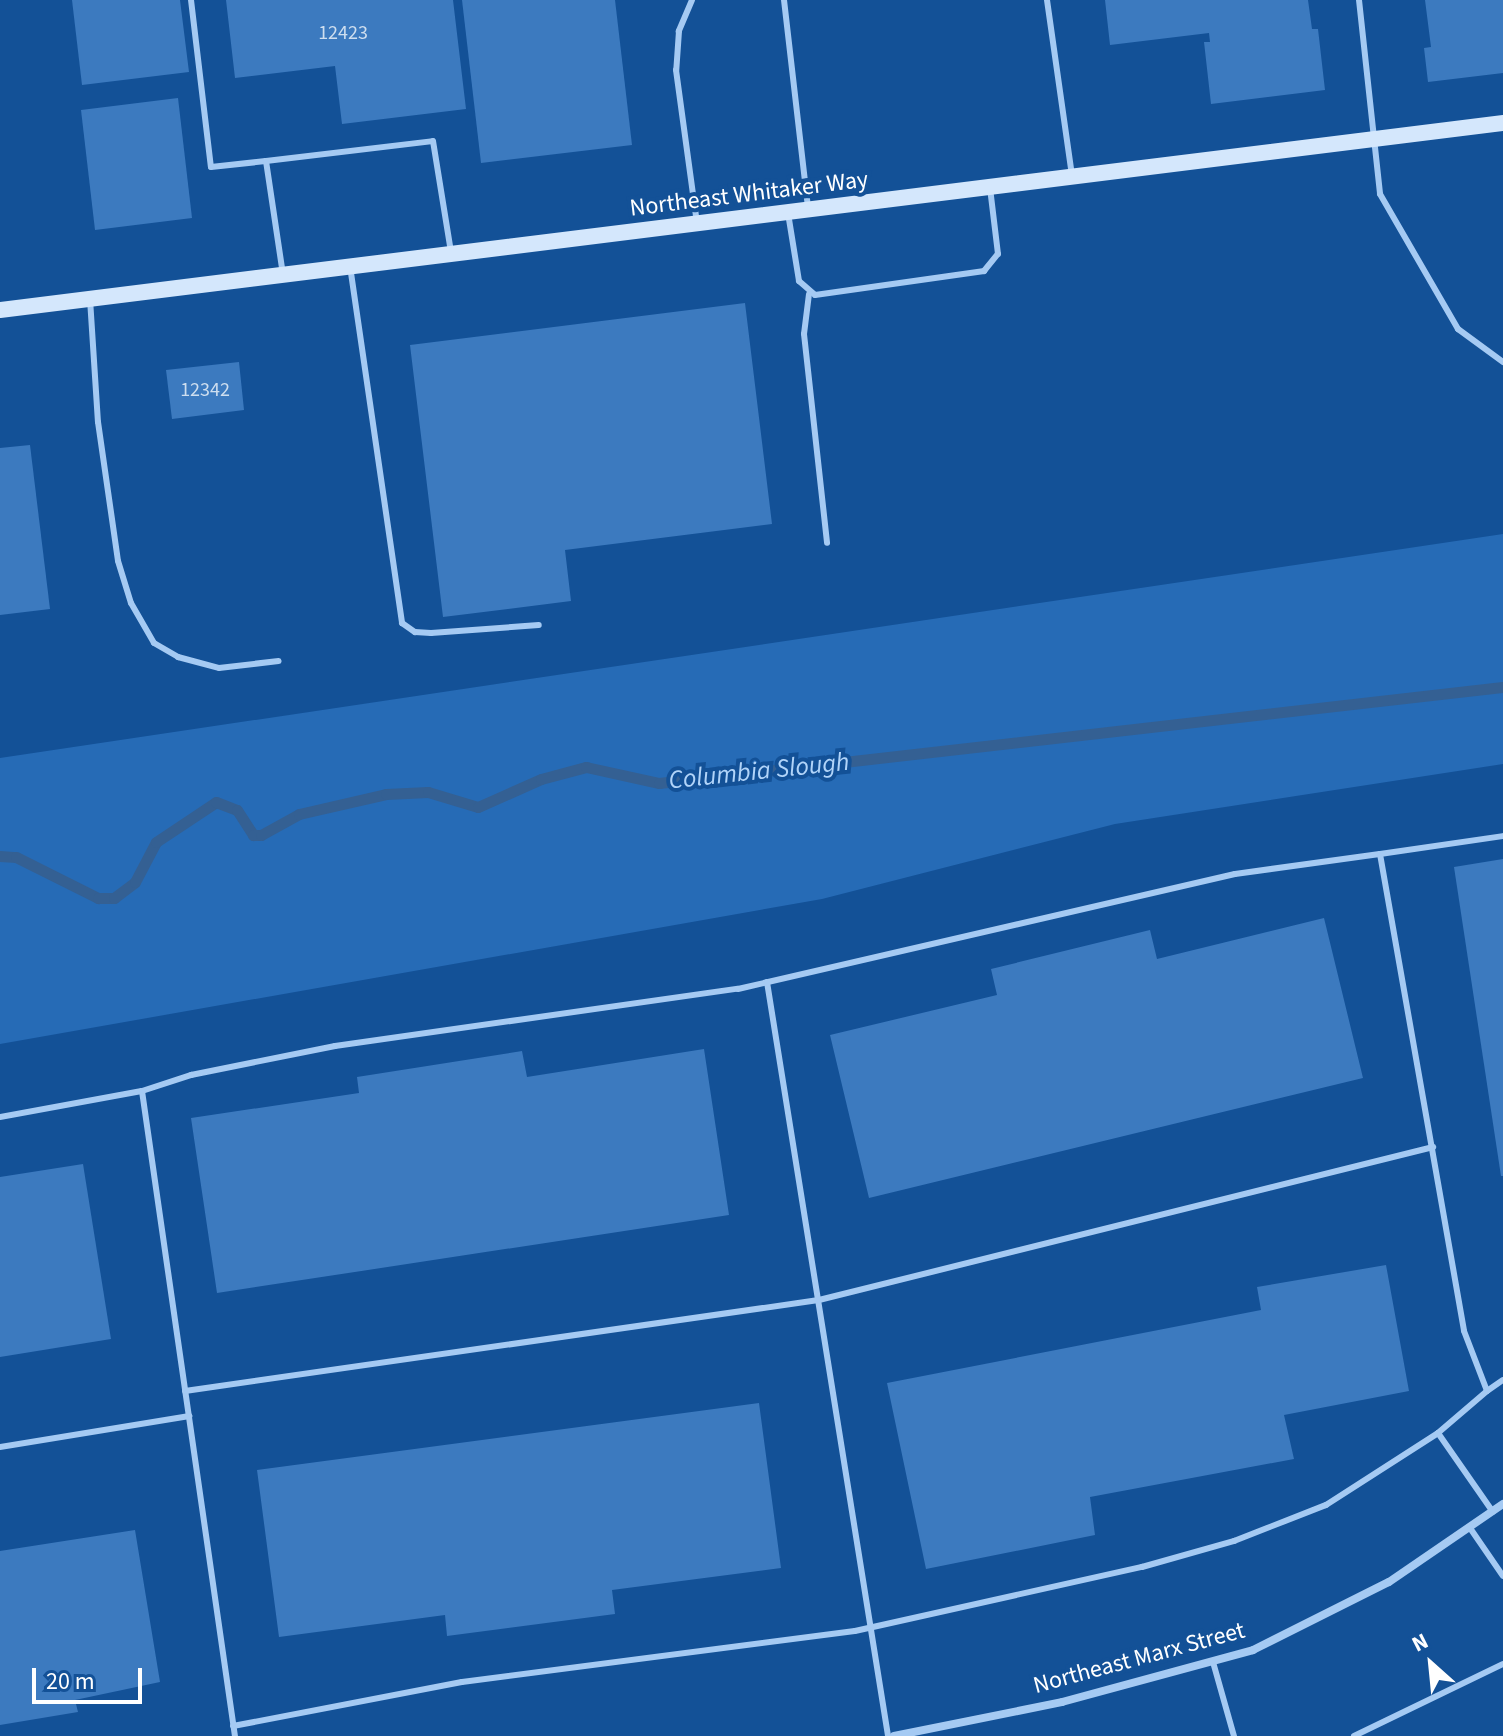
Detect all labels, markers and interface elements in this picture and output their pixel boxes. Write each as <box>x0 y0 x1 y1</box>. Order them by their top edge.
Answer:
house number: 12423 <box>318 21 368 45</box>
street label: Northeast Whitaker Way <box>628 165 870 223</box>
house number: 12342 <box>180 378 230 402</box>
water label: Columbia Slough <box>667 746 851 796</box>
street label: Northeast Marx Street <box>1030 1616 1248 1700</box>
north arrow <box>1391 1624 1471 1704</box>
text: N <box>1406 1625 1434 1660</box>
scale bar <box>36 1652 146 1702</box>
text: 20 m <box>46 1664 95 1699</box>

